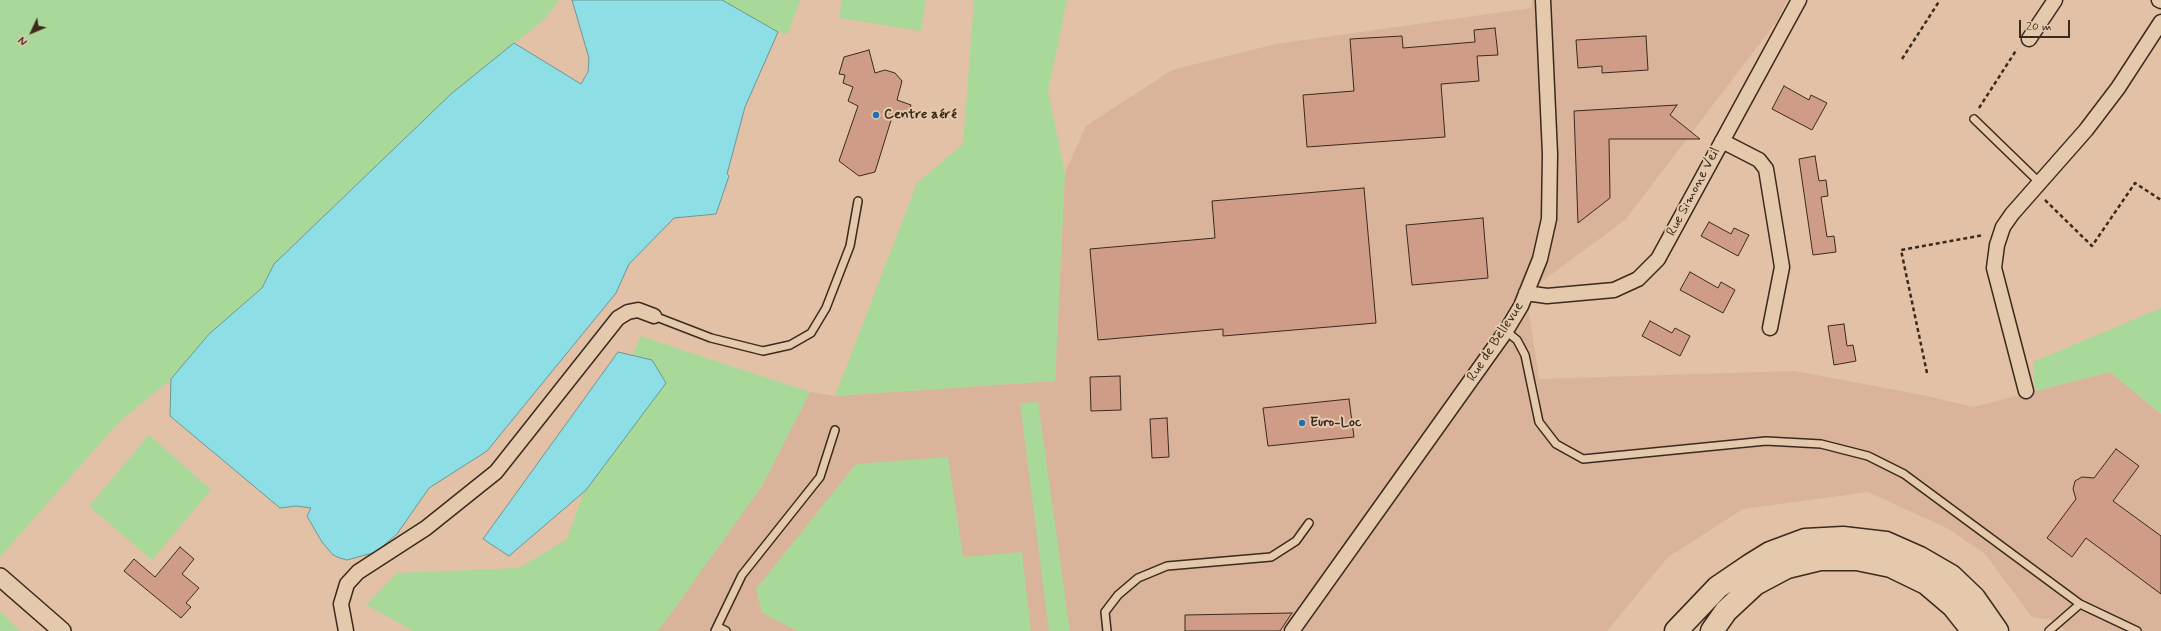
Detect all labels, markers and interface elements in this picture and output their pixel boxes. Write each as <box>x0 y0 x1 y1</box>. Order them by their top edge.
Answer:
north arrow <box>12 12 52 52</box>
scale bar <box>2021 12 2072 38</box>
text: 20 m <box>2026 19 2052 35</box>
text: N <box>16 33 31 48</box>
place label: Centre aéré <box>884 107 957 123</box>
marker: Centre aéré <box>871 110 881 120</box>
street label: Rue Simone Veil <box>1664 145 1724 239</box>
street label: Rue de Bellevue <box>1464 299 1528 385</box>
place label: Euro-Loc <box>1310 415 1362 431</box>
marker: Euro-Loc <box>1297 418 1307 428</box>

